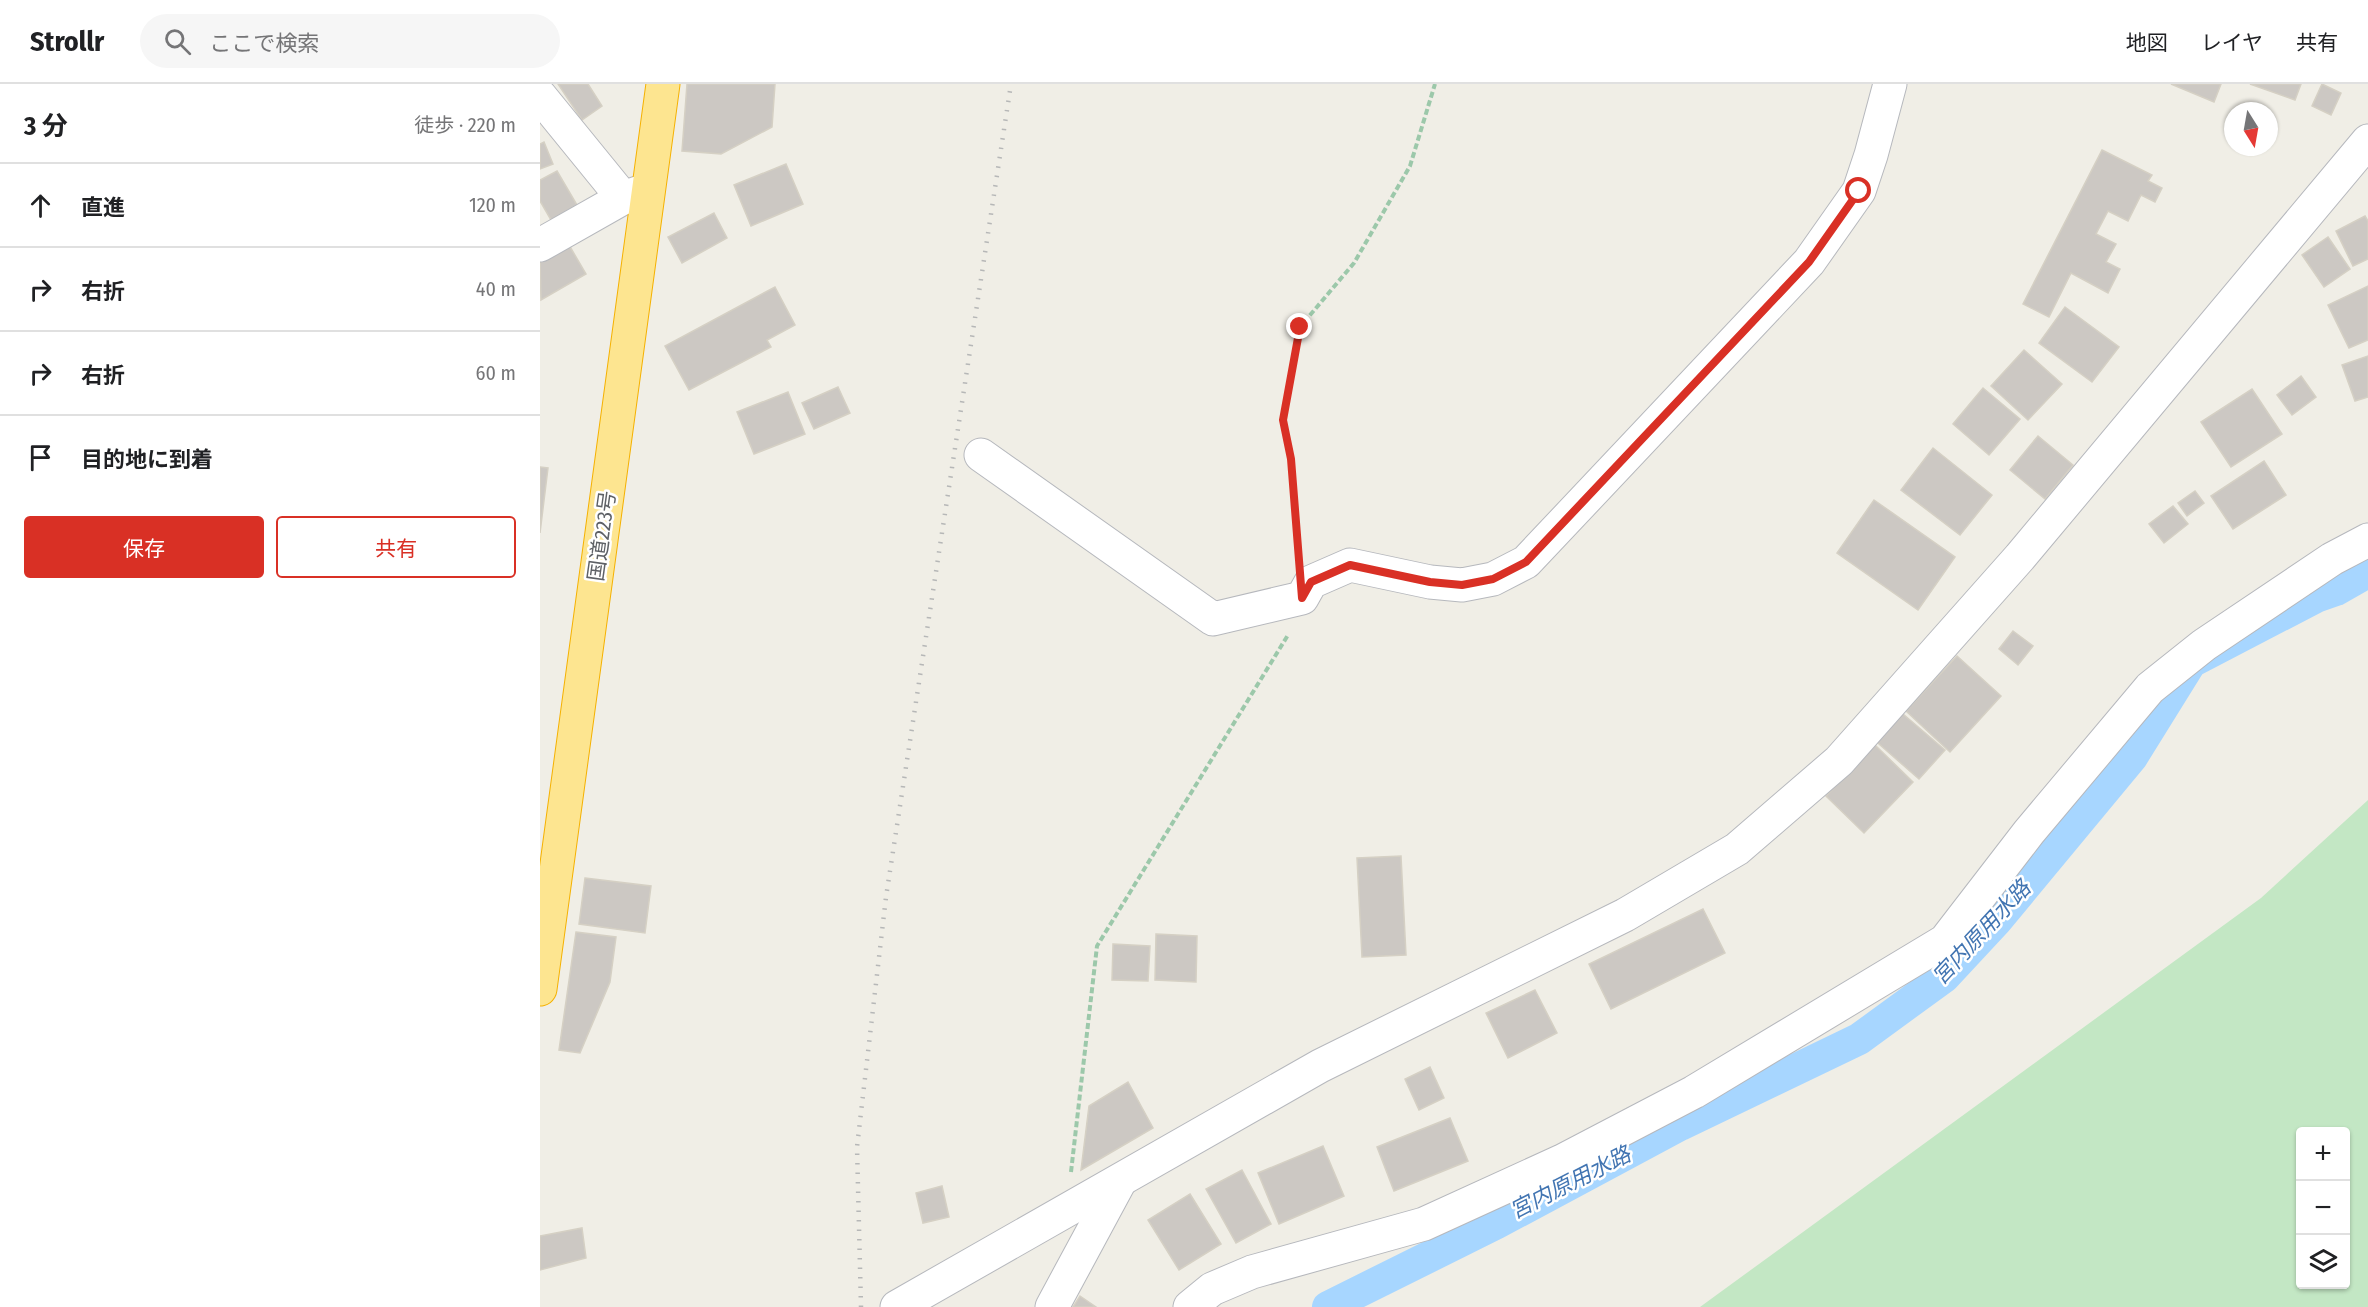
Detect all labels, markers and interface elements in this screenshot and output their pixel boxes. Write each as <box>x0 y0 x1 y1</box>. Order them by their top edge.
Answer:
search box <box>140 14 560 68</box>
text: Strollr <box>30 25 104 58</box>
icon: search <box>161 25 194 58</box>
text: ここで検索 <box>209 30 319 57</box>
text: 地図 <box>2126 30 2168 56</box>
text: レイヤ <box>2201 30 2263 56</box>
text: 共有 <box>2296 30 2338 56</box>
north arrow <box>2224 102 2278 156</box>
text: 3 分 <box>24 111 68 142</box>
text: 徒歩 · 220 m <box>414 113 516 137</box>
route start <box>1845 177 1871 203</box>
icon: ahead <box>24 189 57 222</box>
text: 120 m <box>469 193 516 217</box>
text: 直進 <box>81 194 125 221</box>
icon: right <box>24 273 57 306</box>
text: 40 m <box>476 277 516 301</box>
text: 右折 <box>81 278 125 305</box>
route end <box>1286 313 1312 339</box>
icon: right <box>24 357 57 390</box>
text: 60 m <box>476 361 516 385</box>
text: 右折 <box>81 362 125 389</box>
icon: arrive <box>24 441 57 474</box>
text: 目的地に到着 <box>81 446 213 473</box>
street label: 国道223号 <box>583 489 621 583</box>
button: 保存 <box>24 516 264 578</box>
button: 共有 <box>276 516 516 578</box>
water label: 宮内原用水路 <box>1926 873 2038 990</box>
map controls <box>2296 1127 2350 1289</box>
button: + <box>2296 1127 2350 1181</box>
water label: 宮内原用水路 <box>1505 1140 1637 1224</box>
button: − <box>2296 1181 2350 1235</box>
button: layers <box>2296 1235 2350 1289</box>

